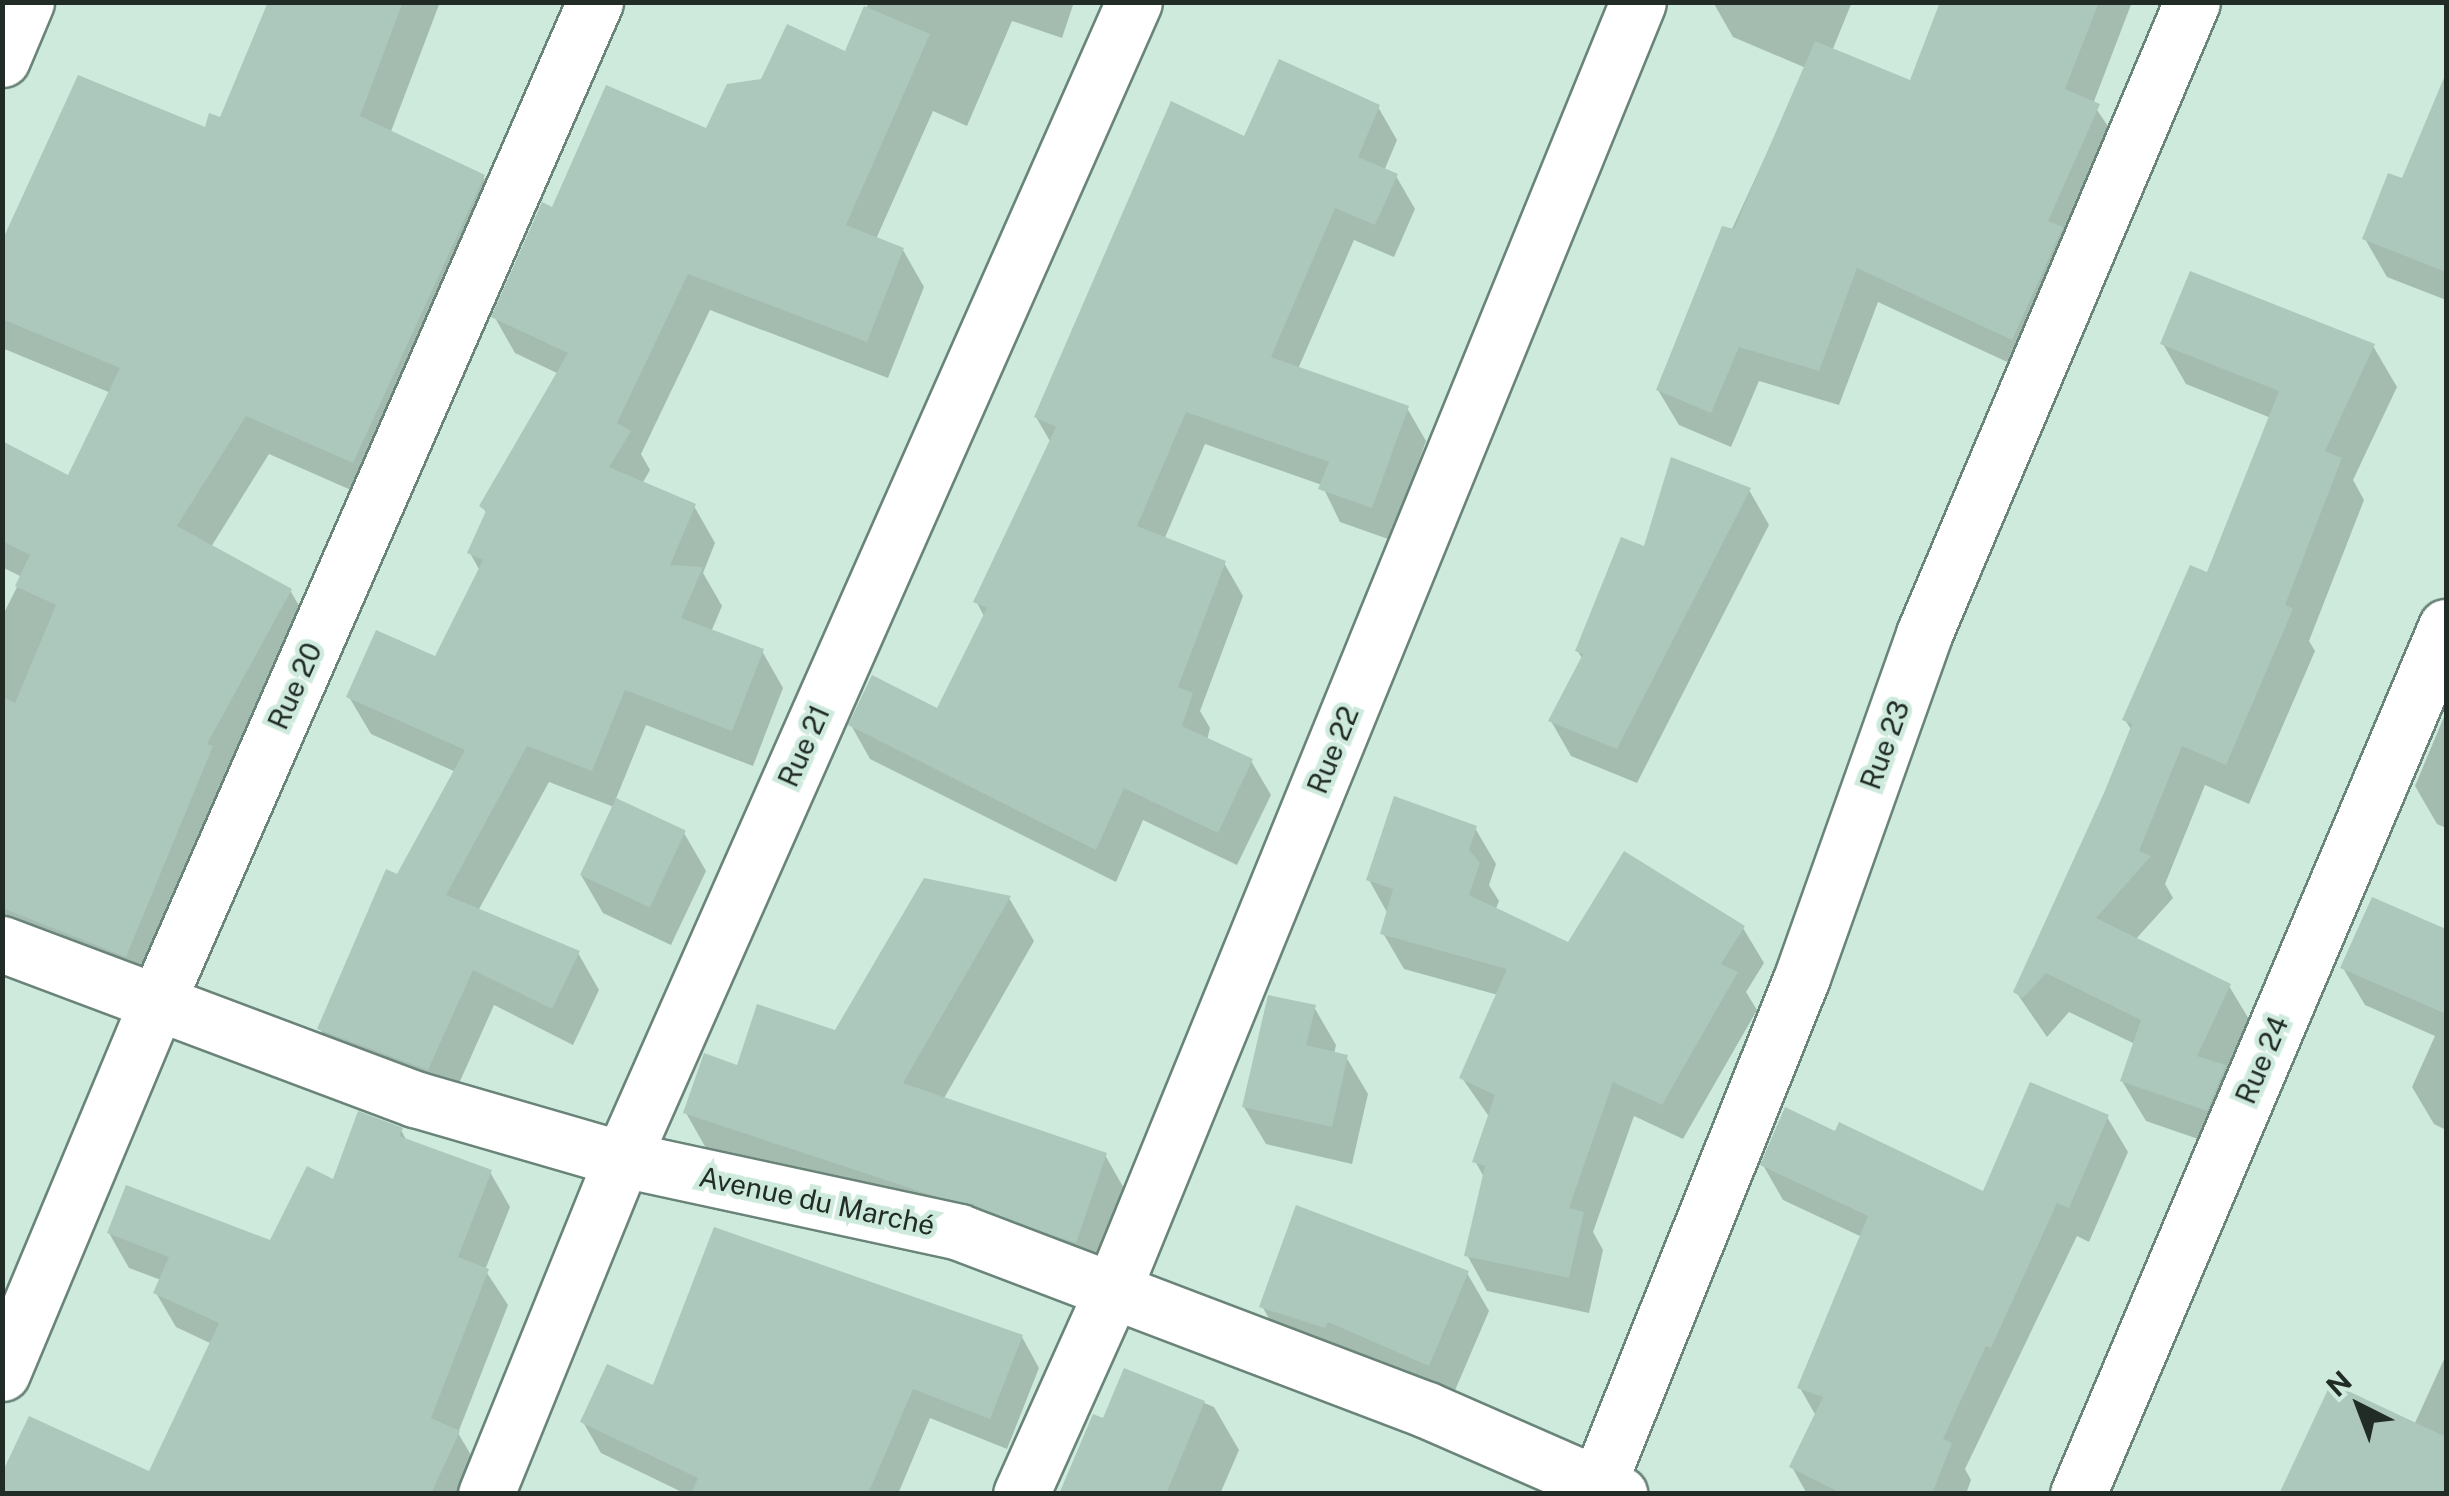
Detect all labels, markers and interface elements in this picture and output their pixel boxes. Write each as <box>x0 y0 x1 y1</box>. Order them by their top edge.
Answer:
street label: Rue 20 <box>261 637 329 735</box>
street label: Rue 23 <box>1853 696 1917 794</box>
street label: Rue 21 <box>771 700 837 792</box>
street label: Rue 22 <box>1300 702 1366 798</box>
street label: Rue 24 <box>2229 1011 2295 1109</box>
street label: Avenue du Marché <box>696 1160 938 1242</box>
north arrow <box>2309 1356 2409 1456</box>
text: N <box>2319 1364 2358 1403</box>

